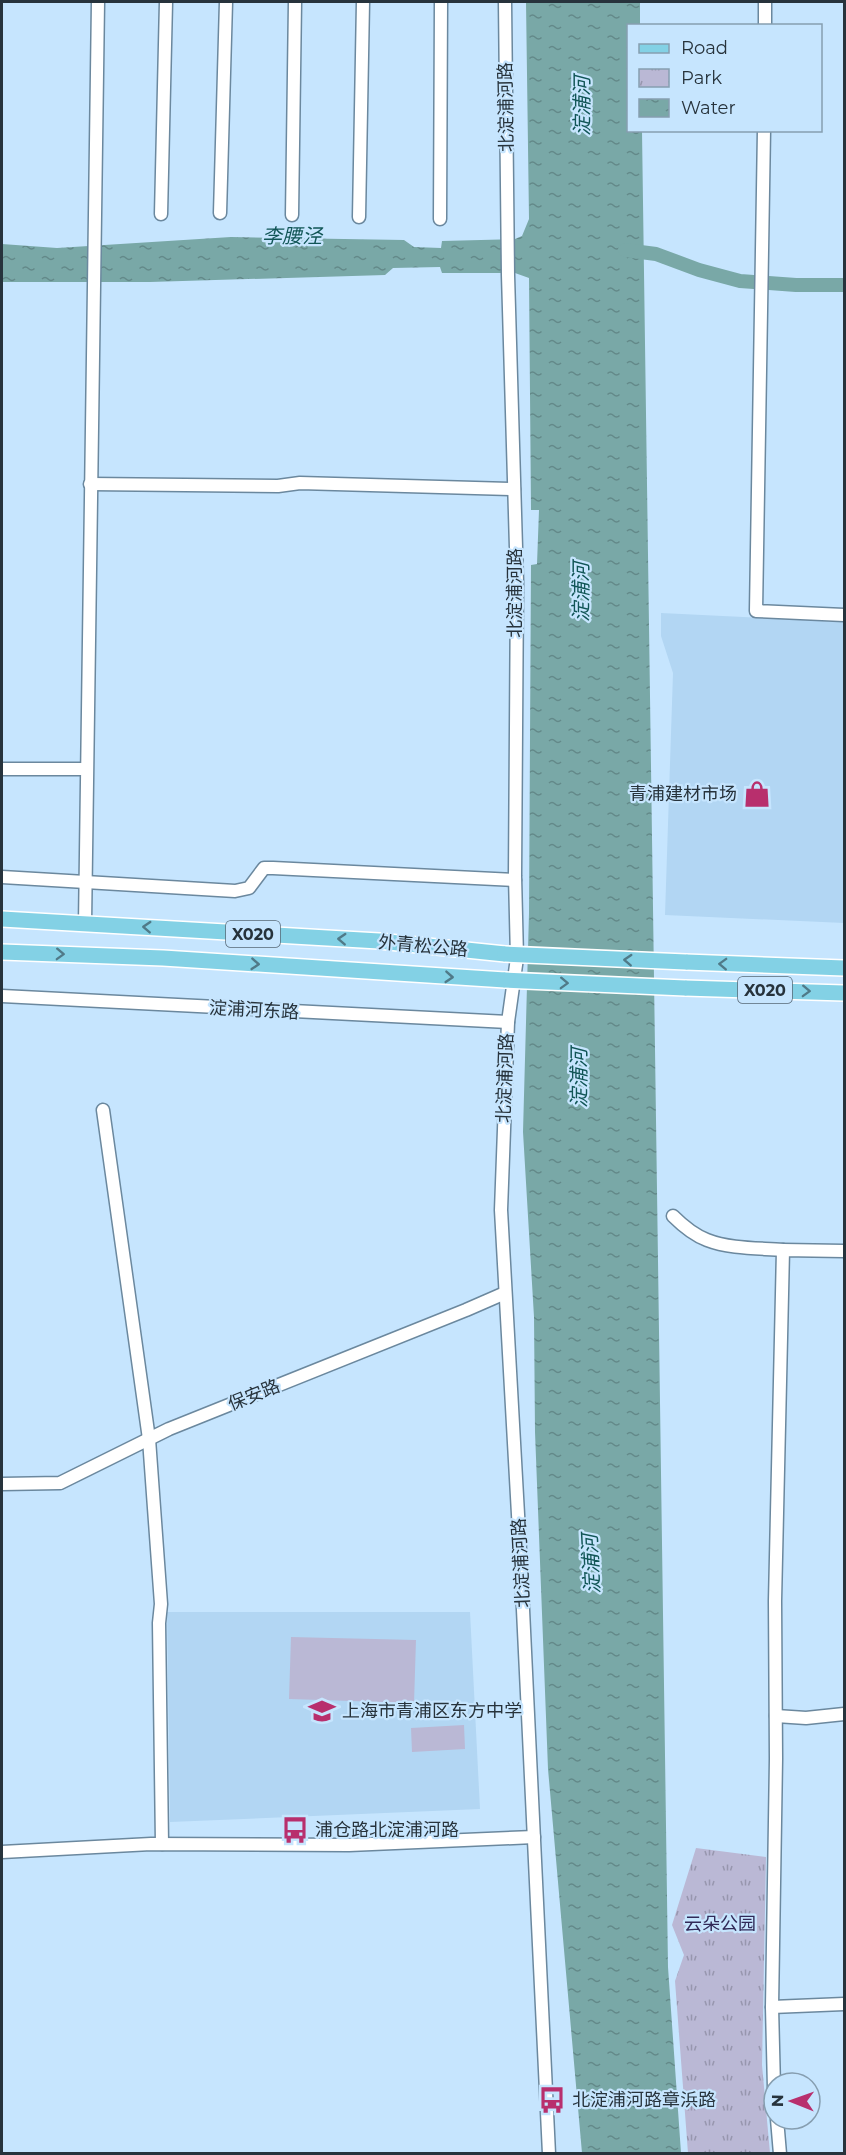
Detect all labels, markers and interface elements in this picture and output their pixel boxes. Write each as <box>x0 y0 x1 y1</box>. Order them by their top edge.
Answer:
legend <box>627 24 822 132</box>
text: Road <box>681 37 728 59</box>
street label: 北淀浦河路 <box>494 62 518 152</box>
text: Park <box>681 67 722 89</box>
water label: 淀浦河 <box>570 72 594 136</box>
text: Water <box>681 97 736 119</box>
water label: 李腰泾 <box>262 224 324 248</box>
street label: 北淀浦河路 <box>504 548 526 638</box>
water label: 淀浦河 <box>569 558 593 622</box>
shop icon: 青浦建材市场 <box>742 779 772 809</box>
place label: 青浦建材市场 <box>629 783 737 805</box>
one-way arrow <box>143 921 152 934</box>
road number: X020 <box>226 921 280 947</box>
street label: 外青松公路 <box>377 931 469 961</box>
one-way arrow <box>338 933 347 946</box>
one-way arrow <box>55 948 64 961</box>
one-way arrow <box>623 953 632 966</box>
one-way arrow <box>250 957 259 970</box>
one-way arrow <box>719 957 728 970</box>
one-way arrow <box>445 970 454 983</box>
one-way arrow <box>559 976 568 989</box>
road number: X020 <box>738 977 792 1003</box>
one-way arrow <box>802 985 811 998</box>
street label: 淀浦河东路 <box>208 997 300 1023</box>
street label: 北淀浦河路 <box>492 1033 518 1123</box>
water label: 淀浦河 <box>567 1044 591 1108</box>
street label: 保安路 <box>225 1375 283 1415</box>
street label: 北淀浦河路 <box>508 1517 534 1609</box>
water label: 淀浦河 <box>577 1529 605 1595</box>
school or university icon: 上海市青浦区东方中学 <box>307 1696 337 1726</box>
place label: 上海市青浦区东方中学 <box>342 1700 522 1722</box>
bus stop icon: 浦仓路北淀浦河路 <box>280 1815 310 1845</box>
place label: 浦仓路北淀浦河路 <box>315 1819 459 1841</box>
park label: 云朵公园 <box>684 1913 756 1935</box>
north arrow <box>762 2071 822 2131</box>
bus stop icon: 北淀浦河路章浜路 <box>537 2085 567 2115</box>
place label: 北淀浦河路章浜路 <box>572 2089 716 2111</box>
text: N <box>768 2094 787 2107</box>

